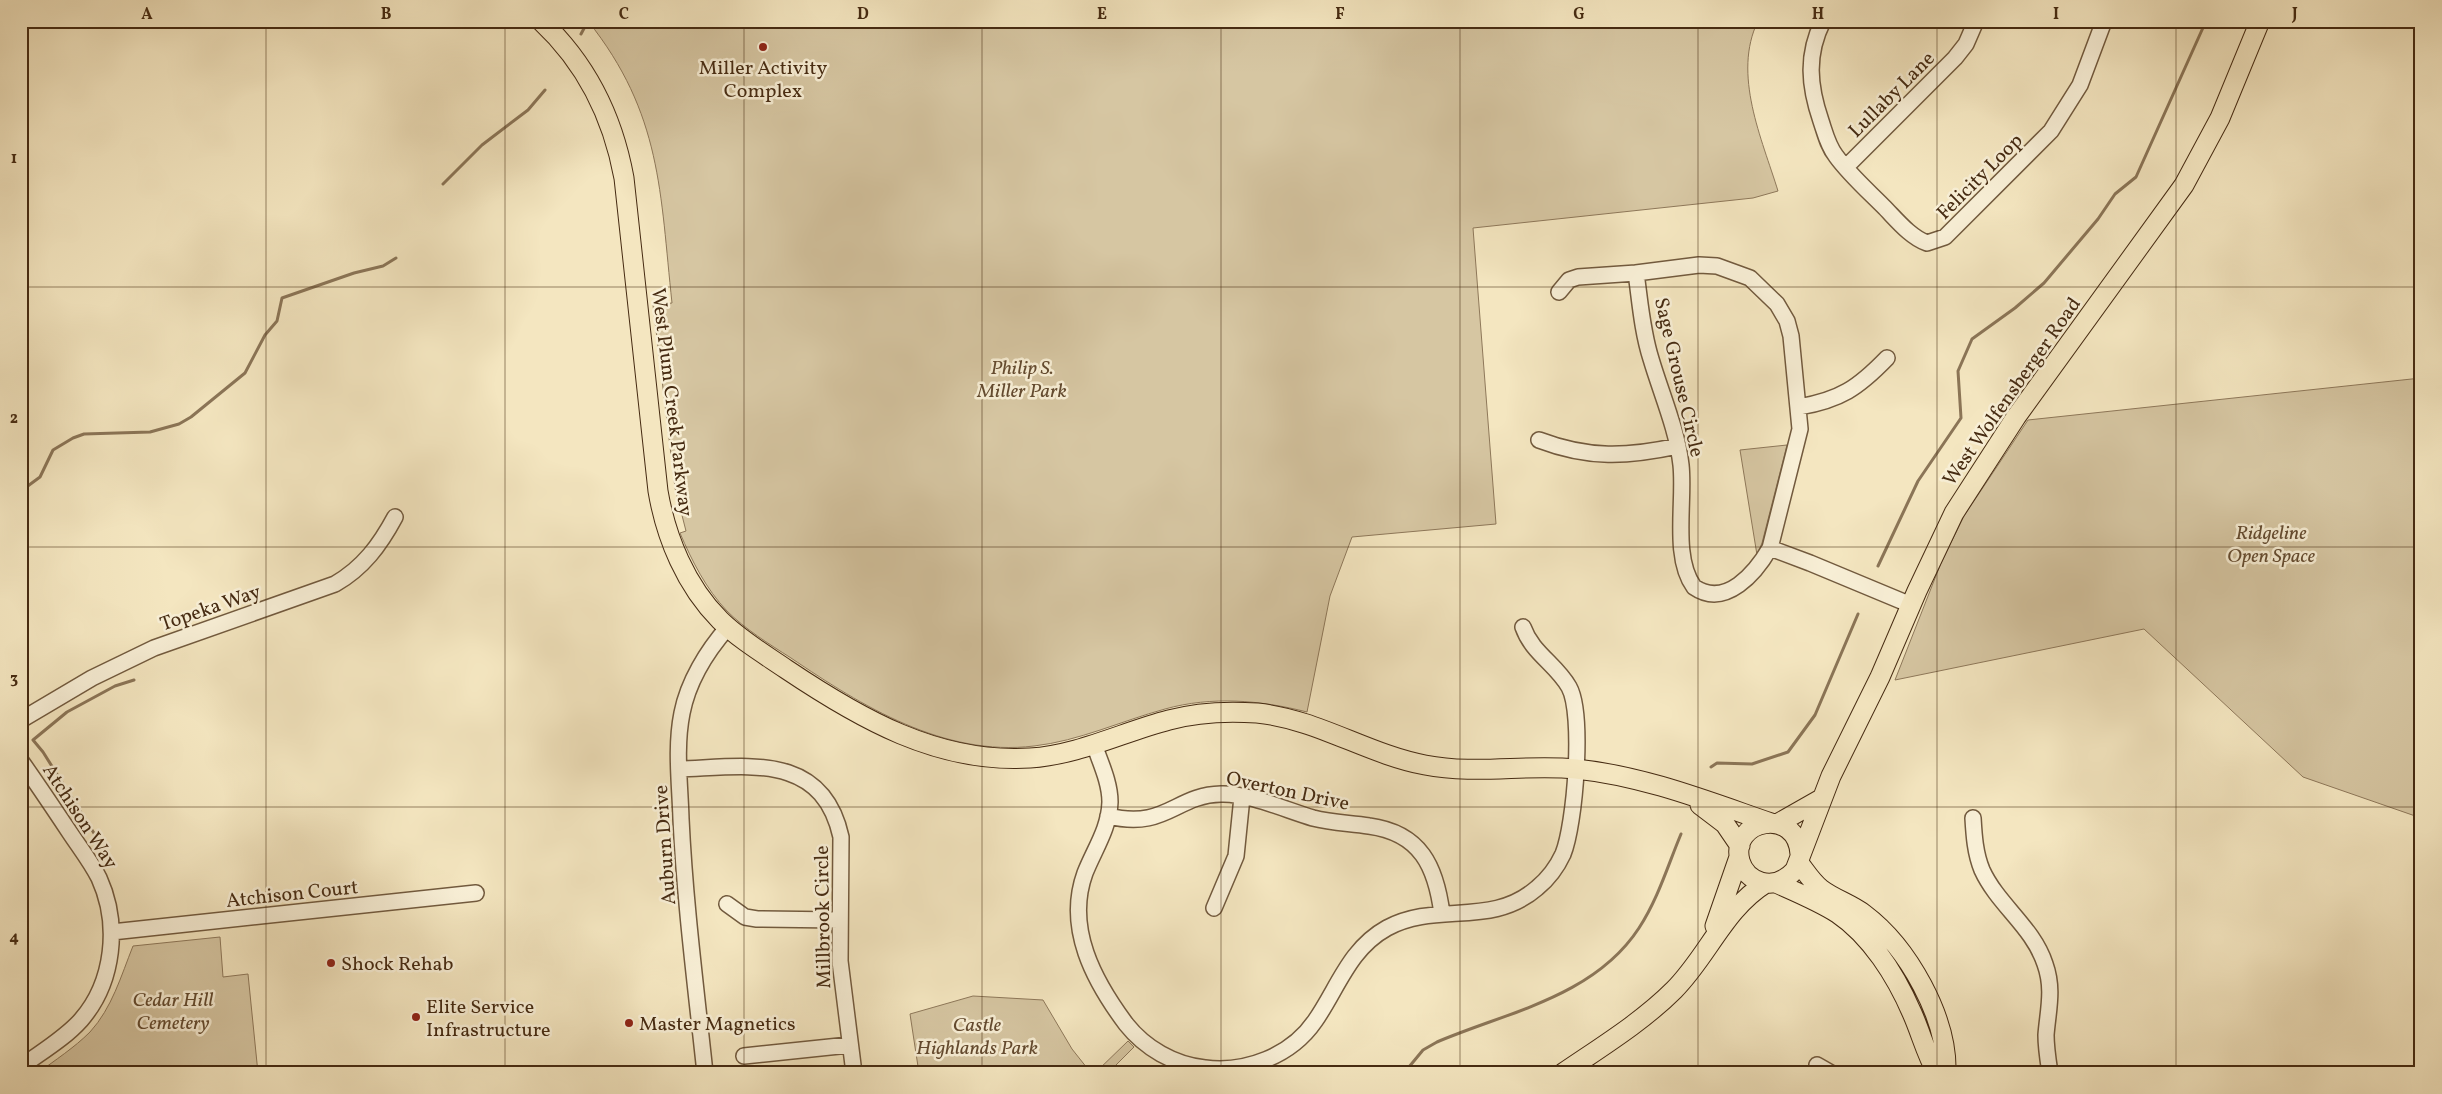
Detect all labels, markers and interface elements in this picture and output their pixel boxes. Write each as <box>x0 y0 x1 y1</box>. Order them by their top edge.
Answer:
text: A <box>141 4 153 26</box>
text: B <box>381 4 392 26</box>
text: C <box>619 4 629 26</box>
text: D <box>857 4 869 26</box>
text: E <box>1097 4 1107 26</box>
text: F <box>1335 4 1345 26</box>
text: G <box>1573 4 1585 26</box>
text: H <box>1812 4 1824 26</box>
text: I <box>2053 4 2059 26</box>
text: J <box>2291 4 2298 26</box>
marker: Miller Activity Complex <box>757 41 769 53</box>
street label: Lullaby Lane <box>1843 46 1942 145</box>
place label: Miller Activity Complex <box>699 55 827 106</box>
street label: Felicity Loop <box>1931 128 2030 227</box>
text: 1 <box>11 148 17 170</box>
street label: West Plum Creek Parkway <box>643 286 699 518</box>
street label: West Wolfensberger Road <box>1937 292 2089 492</box>
street label: Sage Grouse Circle <box>1646 295 1710 460</box>
park label: Philip S. Miller Park <box>976 355 1067 406</box>
text: 2 <box>10 408 18 430</box>
park label: Ridgeline Open Space <box>2227 520 2316 571</box>
street label: Topeka Way <box>156 579 265 639</box>
text: 3 <box>10 668 18 690</box>
street label: Atchison Way <box>35 759 124 875</box>
street label: Overton Drive <box>1223 765 1352 819</box>
street label: Auburn Drive <box>648 784 684 906</box>
street label: Millbrook Circle <box>809 845 839 989</box>
street label: Atchison Court <box>225 874 360 916</box>
text: 4 <box>9 927 19 949</box>
place label: Shock Rehab <box>341 951 454 979</box>
marker: Shock Rehab <box>325 957 337 969</box>
park label: Cedar Hill Cemetery <box>132 987 214 1038</box>
place label: Elite Service Infrastructure <box>426 994 551 1045</box>
marker: Elite Service Infrastructure <box>410 1011 422 1023</box>
place label: Master Magnetics <box>639 1011 796 1039</box>
park label: Castle Highlands Park <box>916 1012 1038 1063</box>
marker: Master Magnetics <box>623 1017 635 1029</box>

